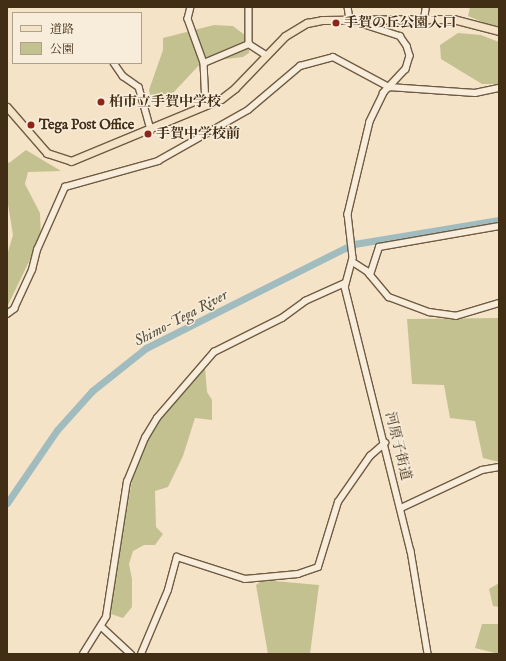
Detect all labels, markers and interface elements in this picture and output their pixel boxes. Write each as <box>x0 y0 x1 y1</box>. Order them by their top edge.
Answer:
legend <box>12 12 142 64</box>
place label: 手賀の丘公園入口 <box>344 15 456 31</box>
marker: 手賀の丘公園入口 <box>331 18 341 28</box>
text: 道路 <box>50 22 74 37</box>
text: 公園 <box>50 42 74 57</box>
place label: 柏市立手賀中学校 <box>109 94 221 110</box>
marker: 柏市立手賀中学校 <box>96 97 106 107</box>
place label: Tega Post Office <box>39 117 134 133</box>
marker: Tega Post Office <box>26 120 36 130</box>
place label: 手賀中学校前 <box>156 126 240 142</box>
marker: 手賀中学校前 <box>143 129 153 139</box>
water label: Shimo-Tega River <box>131 286 231 350</box>
street label: 河原子街道 <box>381 410 415 482</box>

